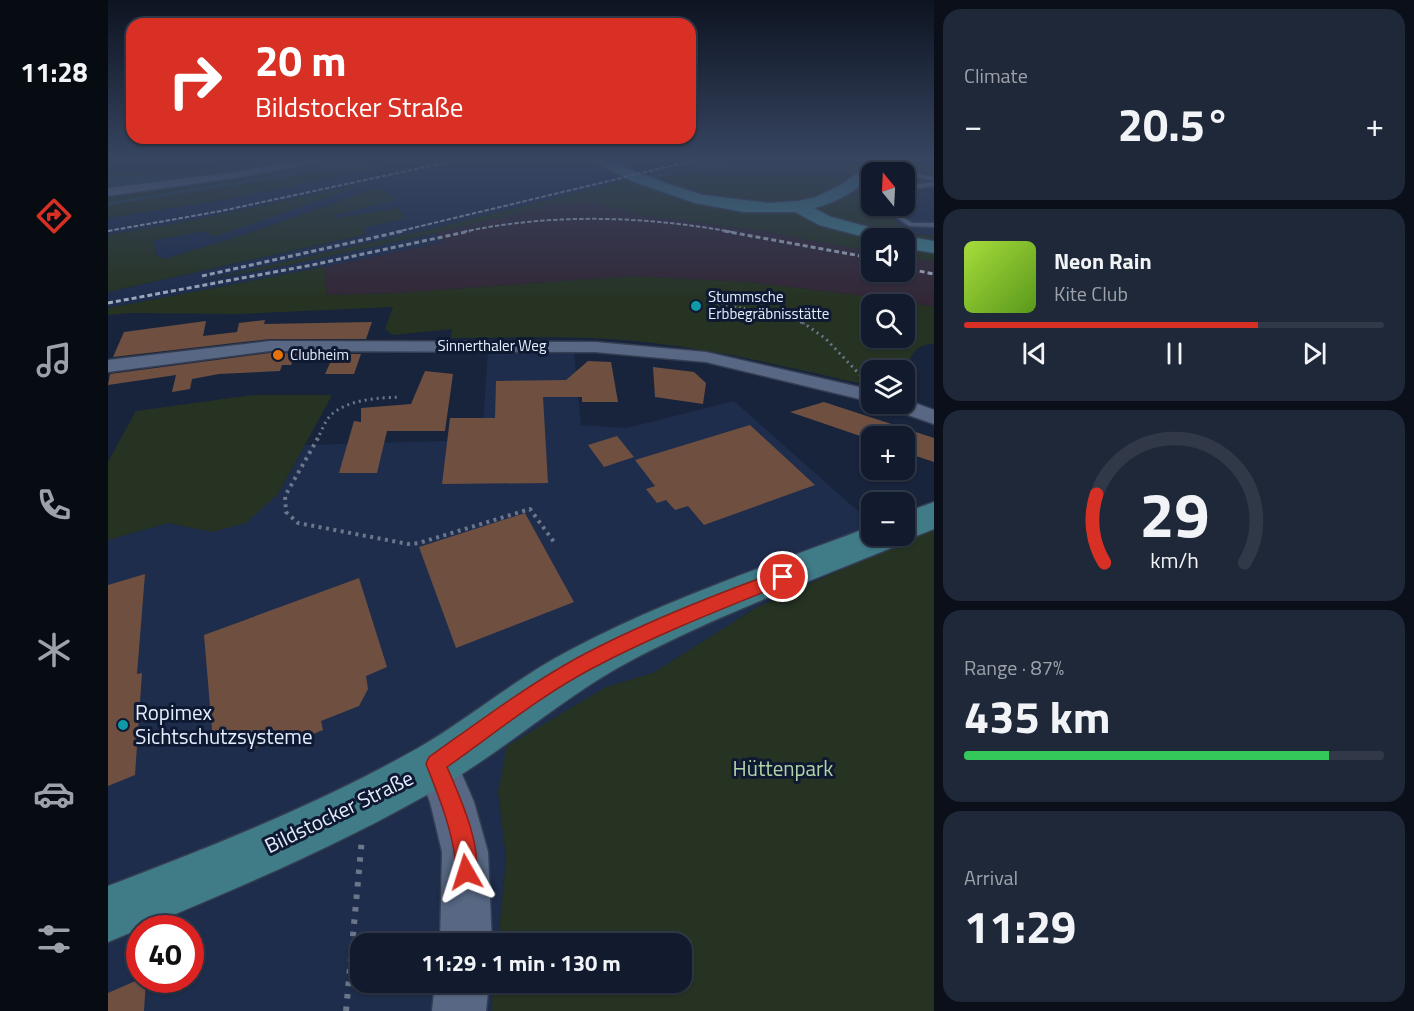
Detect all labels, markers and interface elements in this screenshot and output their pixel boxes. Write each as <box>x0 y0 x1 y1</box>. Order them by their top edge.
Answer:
text: 20 m <box>255 28 347 92</box>
icon: right <box>156 42 234 120</box>
text: 11:28 <box>20 51 88 92</box>
text: Climate <box>964 60 1028 91</box>
text: Bildstocker Straße <box>255 86 464 127</box>
text: 20.5° <box>1118 90 1230 158</box>
text: − <box>964 100 982 150</box>
text: + <box>1366 100 1384 150</box>
north arrow <box>861 162 915 216</box>
map controls <box>861 162 915 546</box>
icon: directions <box>33 195 75 237</box>
button: sound <box>861 228 915 282</box>
text: Neon Rain <box>1054 244 1152 278</box>
text: Kite Club <box>1054 278 1128 309</box>
place label: Stummsche Erbbegräbnisstätte <box>708 285 829 325</box>
button: search <box>861 294 915 348</box>
marker: Stummsche Erbbegräbnisstätte <box>689 299 703 313</box>
street label: Sinnerthaler Weg <box>438 334 547 357</box>
icon: previous <box>1018 337 1051 370</box>
icon: pause <box>1158 337 1191 370</box>
icon: next <box>1298 337 1331 370</box>
icon: music <box>33 339 75 381</box>
place label: Clubheim <box>290 343 349 366</box>
marker: Clubheim <box>271 348 285 362</box>
button: layers <box>861 360 915 414</box>
button: + <box>861 426 915 480</box>
text: 29 <box>1139 466 1209 561</box>
icon: phone <box>33 484 75 526</box>
button: − <box>861 492 915 546</box>
text: km/h <box>1150 544 1198 576</box>
pin <box>757 551 808 602</box>
icon: arrive <box>766 560 799 593</box>
icon: climate <box>33 629 75 671</box>
text: Range · 87% <box>964 652 1064 683</box>
text: 435 km <box>964 682 1110 750</box>
place label: Ropimex Sichtschutzsysteme <box>135 696 313 752</box>
marker: Ropimex Sichtschutzsysteme <box>116 718 130 732</box>
park label: Hüttenpark <box>733 752 833 784</box>
street label: Bildstocker Straße <box>259 761 418 861</box>
icon: car <box>33 773 75 815</box>
position arrow <box>434 840 498 904</box>
text: Arrival <box>964 862 1018 893</box>
text: 11:29 <box>964 892 1076 960</box>
speed limit sign: 40 <box>126 915 204 993</box>
icon: filters <box>33 918 75 960</box>
text: 11:29 · 1 min · 130 m <box>421 946 621 980</box>

